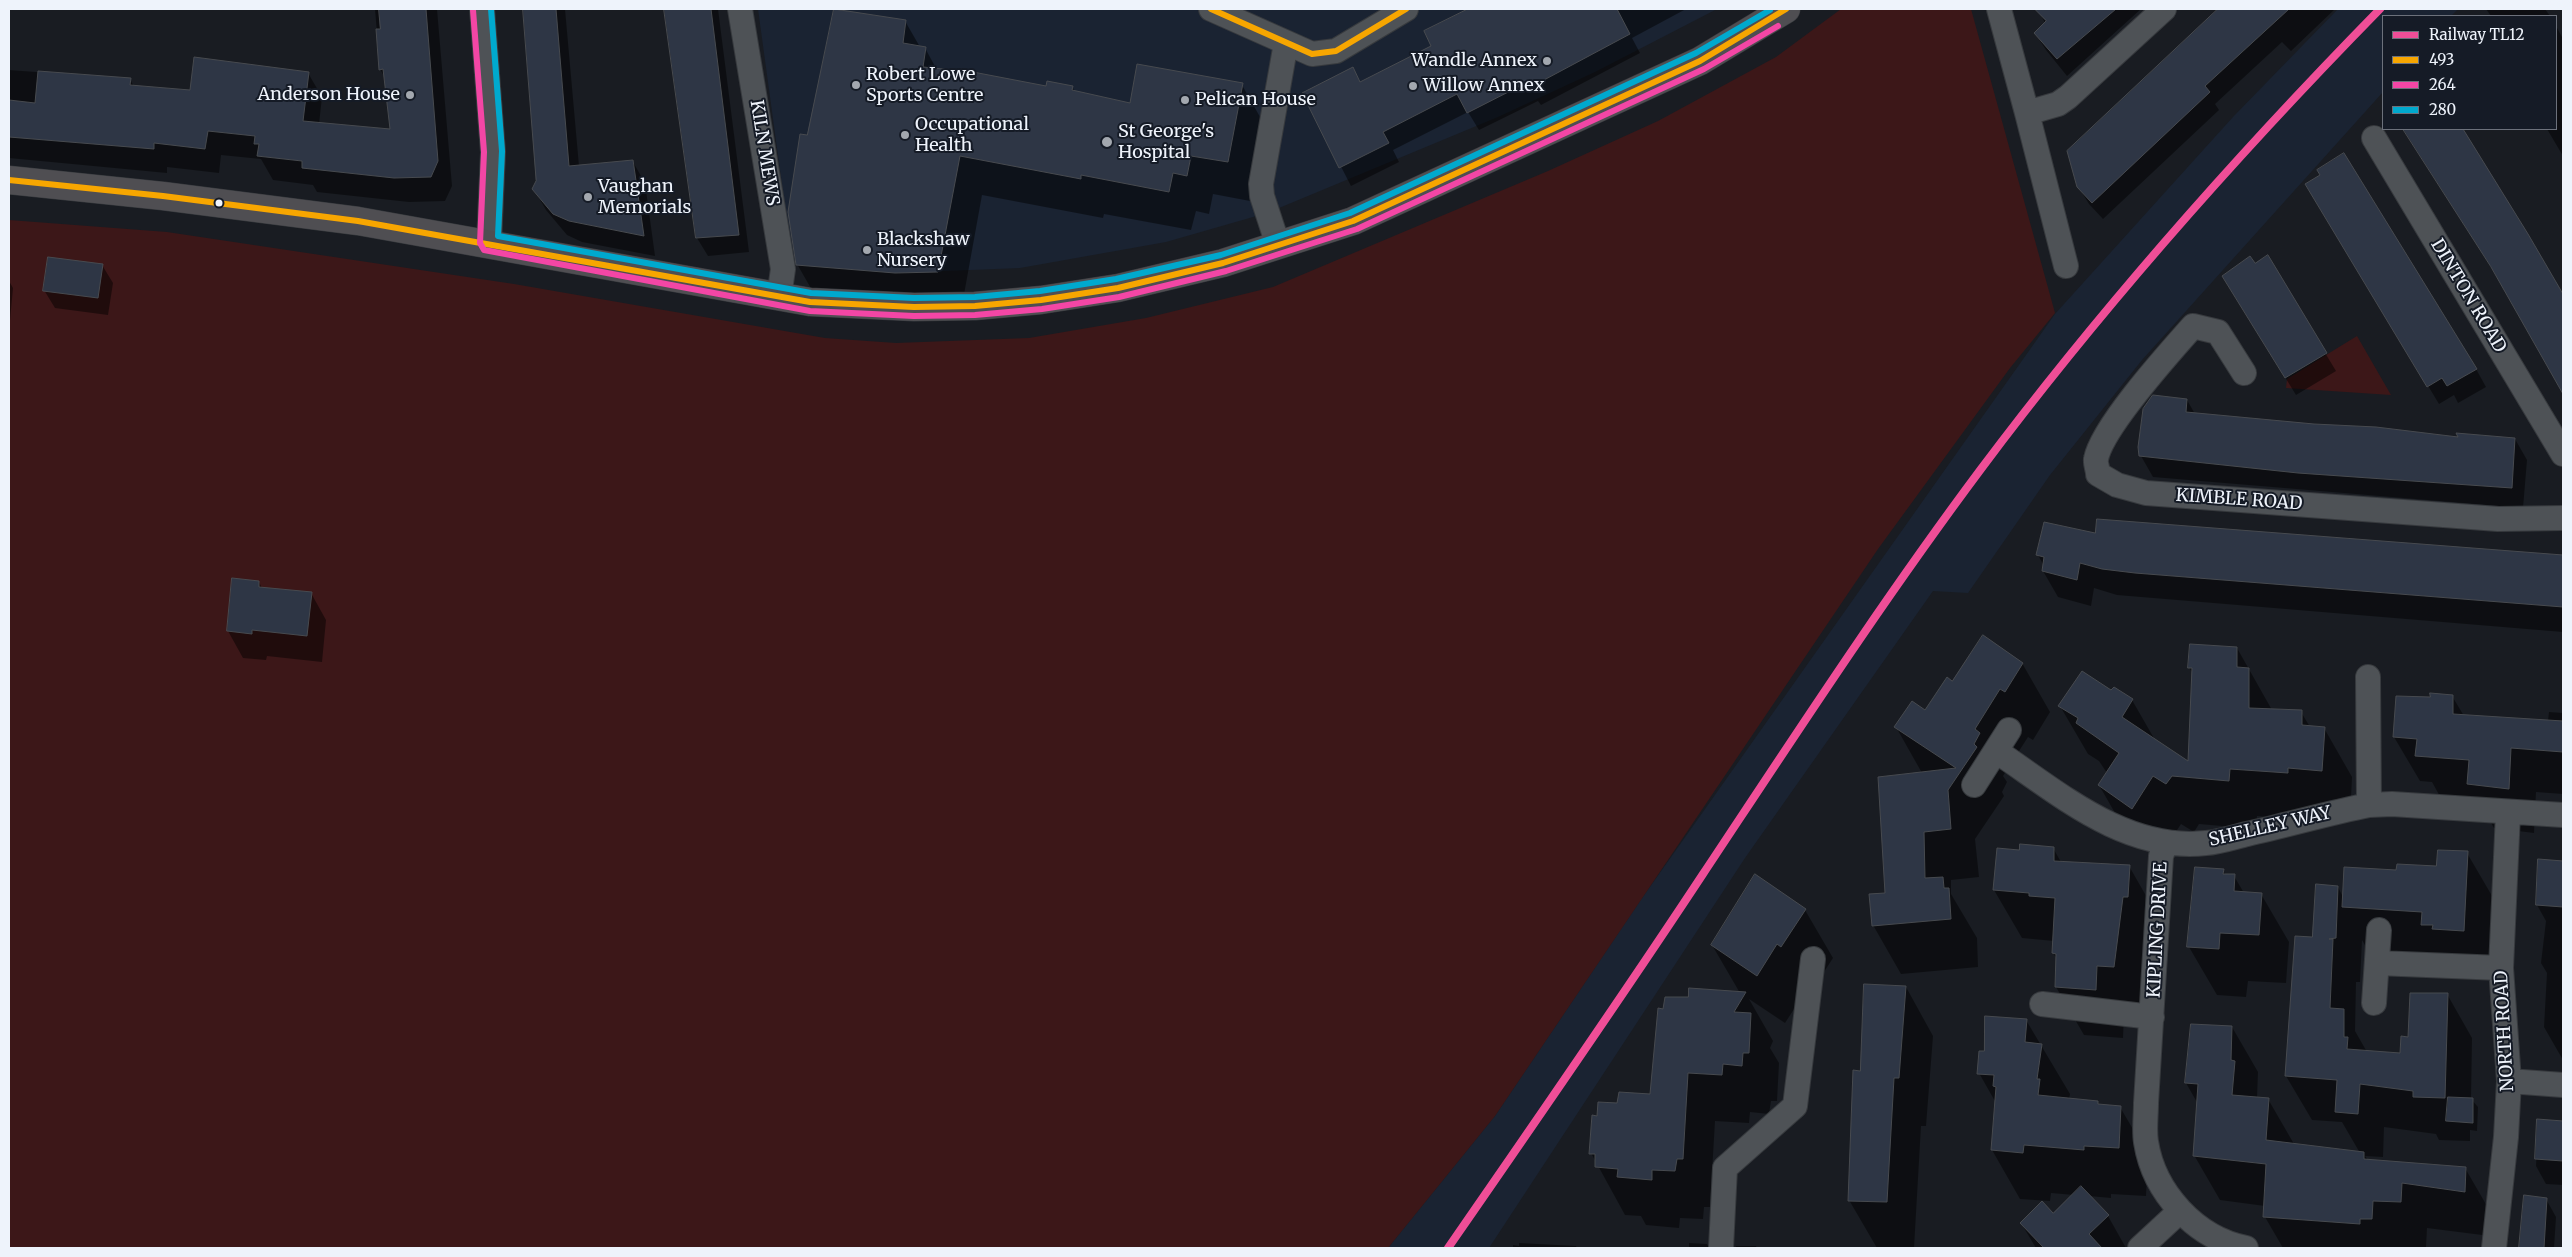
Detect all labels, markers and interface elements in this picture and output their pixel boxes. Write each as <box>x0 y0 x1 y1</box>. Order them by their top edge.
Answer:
legend <box>2382 15 2557 130</box>
text: Railway TL12 <box>2429 25 2524 44</box>
place label: Wandle Annex <box>1411 50 1537 72</box>
text: 493 <box>2429 50 2454 69</box>
marker: Wandle Annex <box>1541 55 1553 67</box>
place label: Robert Lowe Sports Centre <box>866 64 983 106</box>
place label: Willow Annex <box>1423 75 1544 97</box>
text: 264 <box>2429 75 2456 94</box>
marker: Robert Lowe Sports Centre <box>850 79 862 91</box>
marker: Willow Annex <box>1407 80 1419 92</box>
place label: Anderson House <box>257 84 400 106</box>
marker: Anderson House <box>404 89 416 101</box>
place label: Pelican House <box>1195 89 1316 111</box>
marker: Pelican House <box>1179 94 1191 106</box>
street label: KILN MEWS <box>745 99 783 207</box>
text: 280 <box>2429 100 2456 119</box>
place label: Occupational Health <box>915 114 1029 156</box>
place label: St George's Hospital <box>1118 121 1214 163</box>
marker: Occupational Health <box>899 129 911 141</box>
marker: St George's Hospital <box>1100 135 1114 149</box>
place label: Vaughan Memorials <box>598 176 691 218</box>
marker: Vaughan Memorials <box>582 191 594 203</box>
unlabelled marker <box>214 198 224 208</box>
place label: Blackshaw Nursery <box>877 229 970 272</box>
street label: DINTON ROAD <box>2426 235 2510 357</box>
marker: Blackshaw Nursery <box>861 244 873 256</box>
street label: KIMBLE ROAD <box>2175 485 2303 515</box>
street label: SHELLEY WAY <box>2207 802 2333 852</box>
street label: KIPLING DRIVE <box>2144 861 2172 999</box>
street label: NORTH ROAD <box>2491 970 2519 1092</box>

